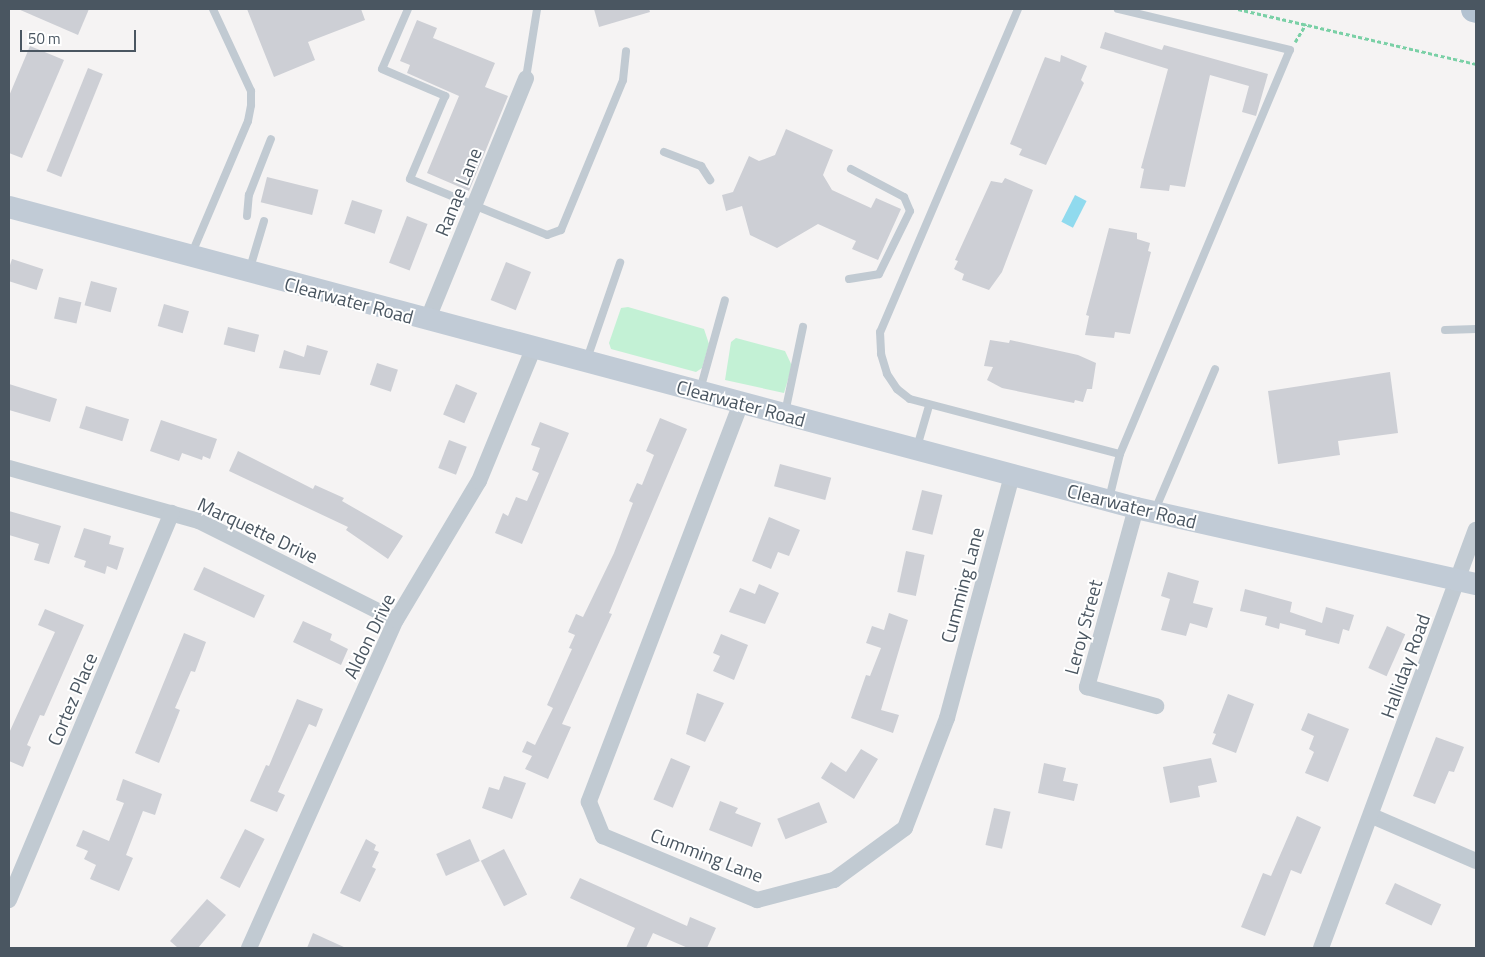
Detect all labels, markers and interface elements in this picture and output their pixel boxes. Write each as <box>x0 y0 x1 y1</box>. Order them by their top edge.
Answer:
scale bar <box>22 20 139 52</box>
text: 50 m <box>28 27 61 50</box>
street label: Ranae Lane <box>430 145 486 239</box>
street label: Clearwater Road <box>282 272 416 328</box>
street label: Clearwater Road <box>674 375 808 431</box>
street label: Clearwater Road <box>1065 479 1199 533</box>
street label: Marquette Drive <box>194 492 322 568</box>
street label: Cumming Lane <box>936 525 988 645</box>
street label: Leroy Street <box>1059 577 1107 677</box>
street label: Aldon Drive <box>339 590 399 682</box>
street label: Halliday Road <box>1376 611 1434 721</box>
street label: Cortez Place <box>42 649 102 749</box>
street label: Cumming Lane <box>648 823 766 887</box>

